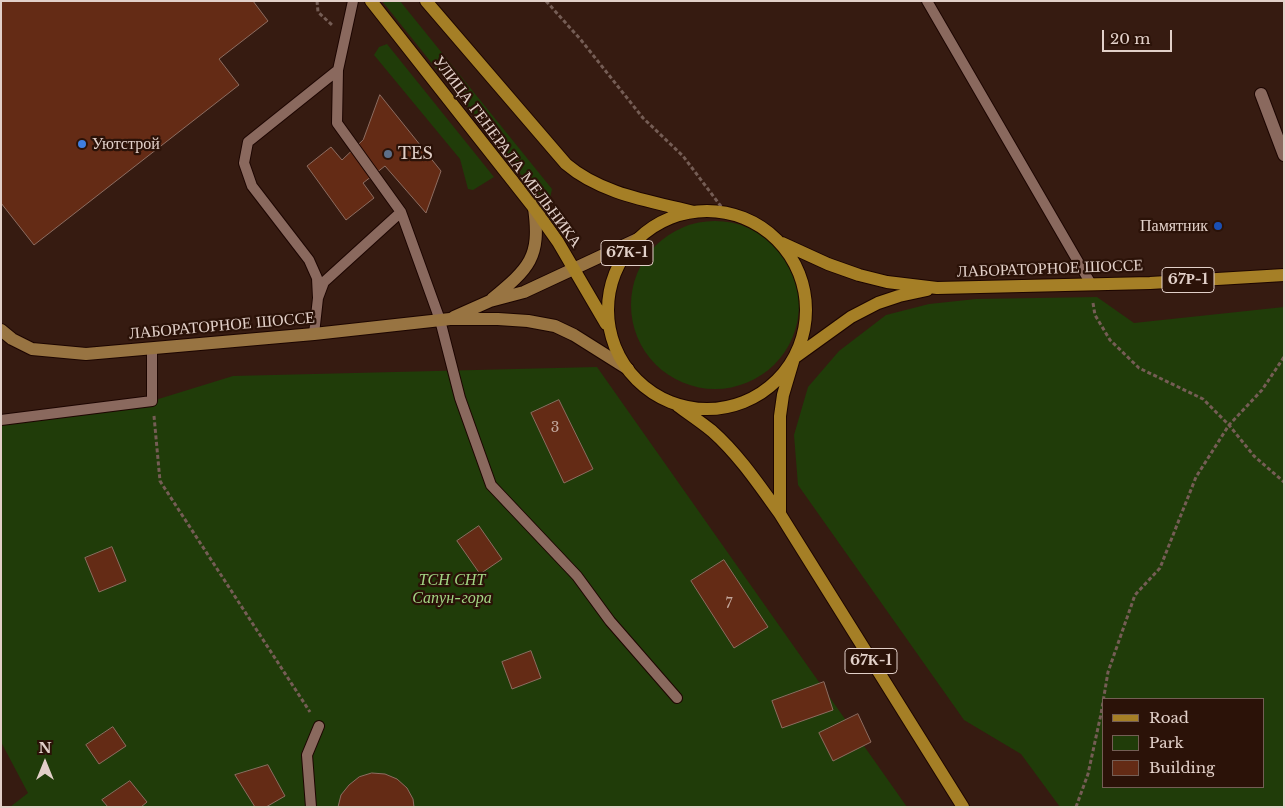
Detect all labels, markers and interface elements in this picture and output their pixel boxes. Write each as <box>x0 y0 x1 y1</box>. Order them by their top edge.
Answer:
scale bar <box>1105 20 1175 52</box>
text: 20 m <box>1110 29 1150 48</box>
street label: УЛИЦА ГЕНЕРАЛА МЕЛЬНИКА <box>429 53 585 251</box>
place label: Уютстрой <box>92 134 160 154</box>
marker: Уютстрой <box>76 138 88 150</box>
place label: TES <box>398 144 433 164</box>
marker: TES <box>382 148 394 160</box>
place label: Памятник <box>1140 216 1208 236</box>
marker: Памятник <box>1212 220 1224 232</box>
road number: 67К-1 <box>601 240 653 266</box>
street label: ЛАБОРАТОРНОЕ ШОССЕ <box>956 256 1144 282</box>
road number: 67Р-1 <box>1162 268 1214 292</box>
street label: ЛАБОРАТОРНОЕ ШОССЕ <box>128 308 316 344</box>
house number: 3 <box>551 420 559 436</box>
park label: ТСН СНТ Сапун-гора <box>412 570 492 608</box>
house number: 7 <box>725 596 733 612</box>
road number: 67К-1 <box>845 648 897 674</box>
legend <box>1102 698 1265 788</box>
text: Road <box>1149 708 1189 727</box>
text: Park <box>1149 733 1184 752</box>
north arrow <box>20 738 70 788</box>
text: N <box>38 739 52 757</box>
text: Building <box>1149 758 1215 777</box>

